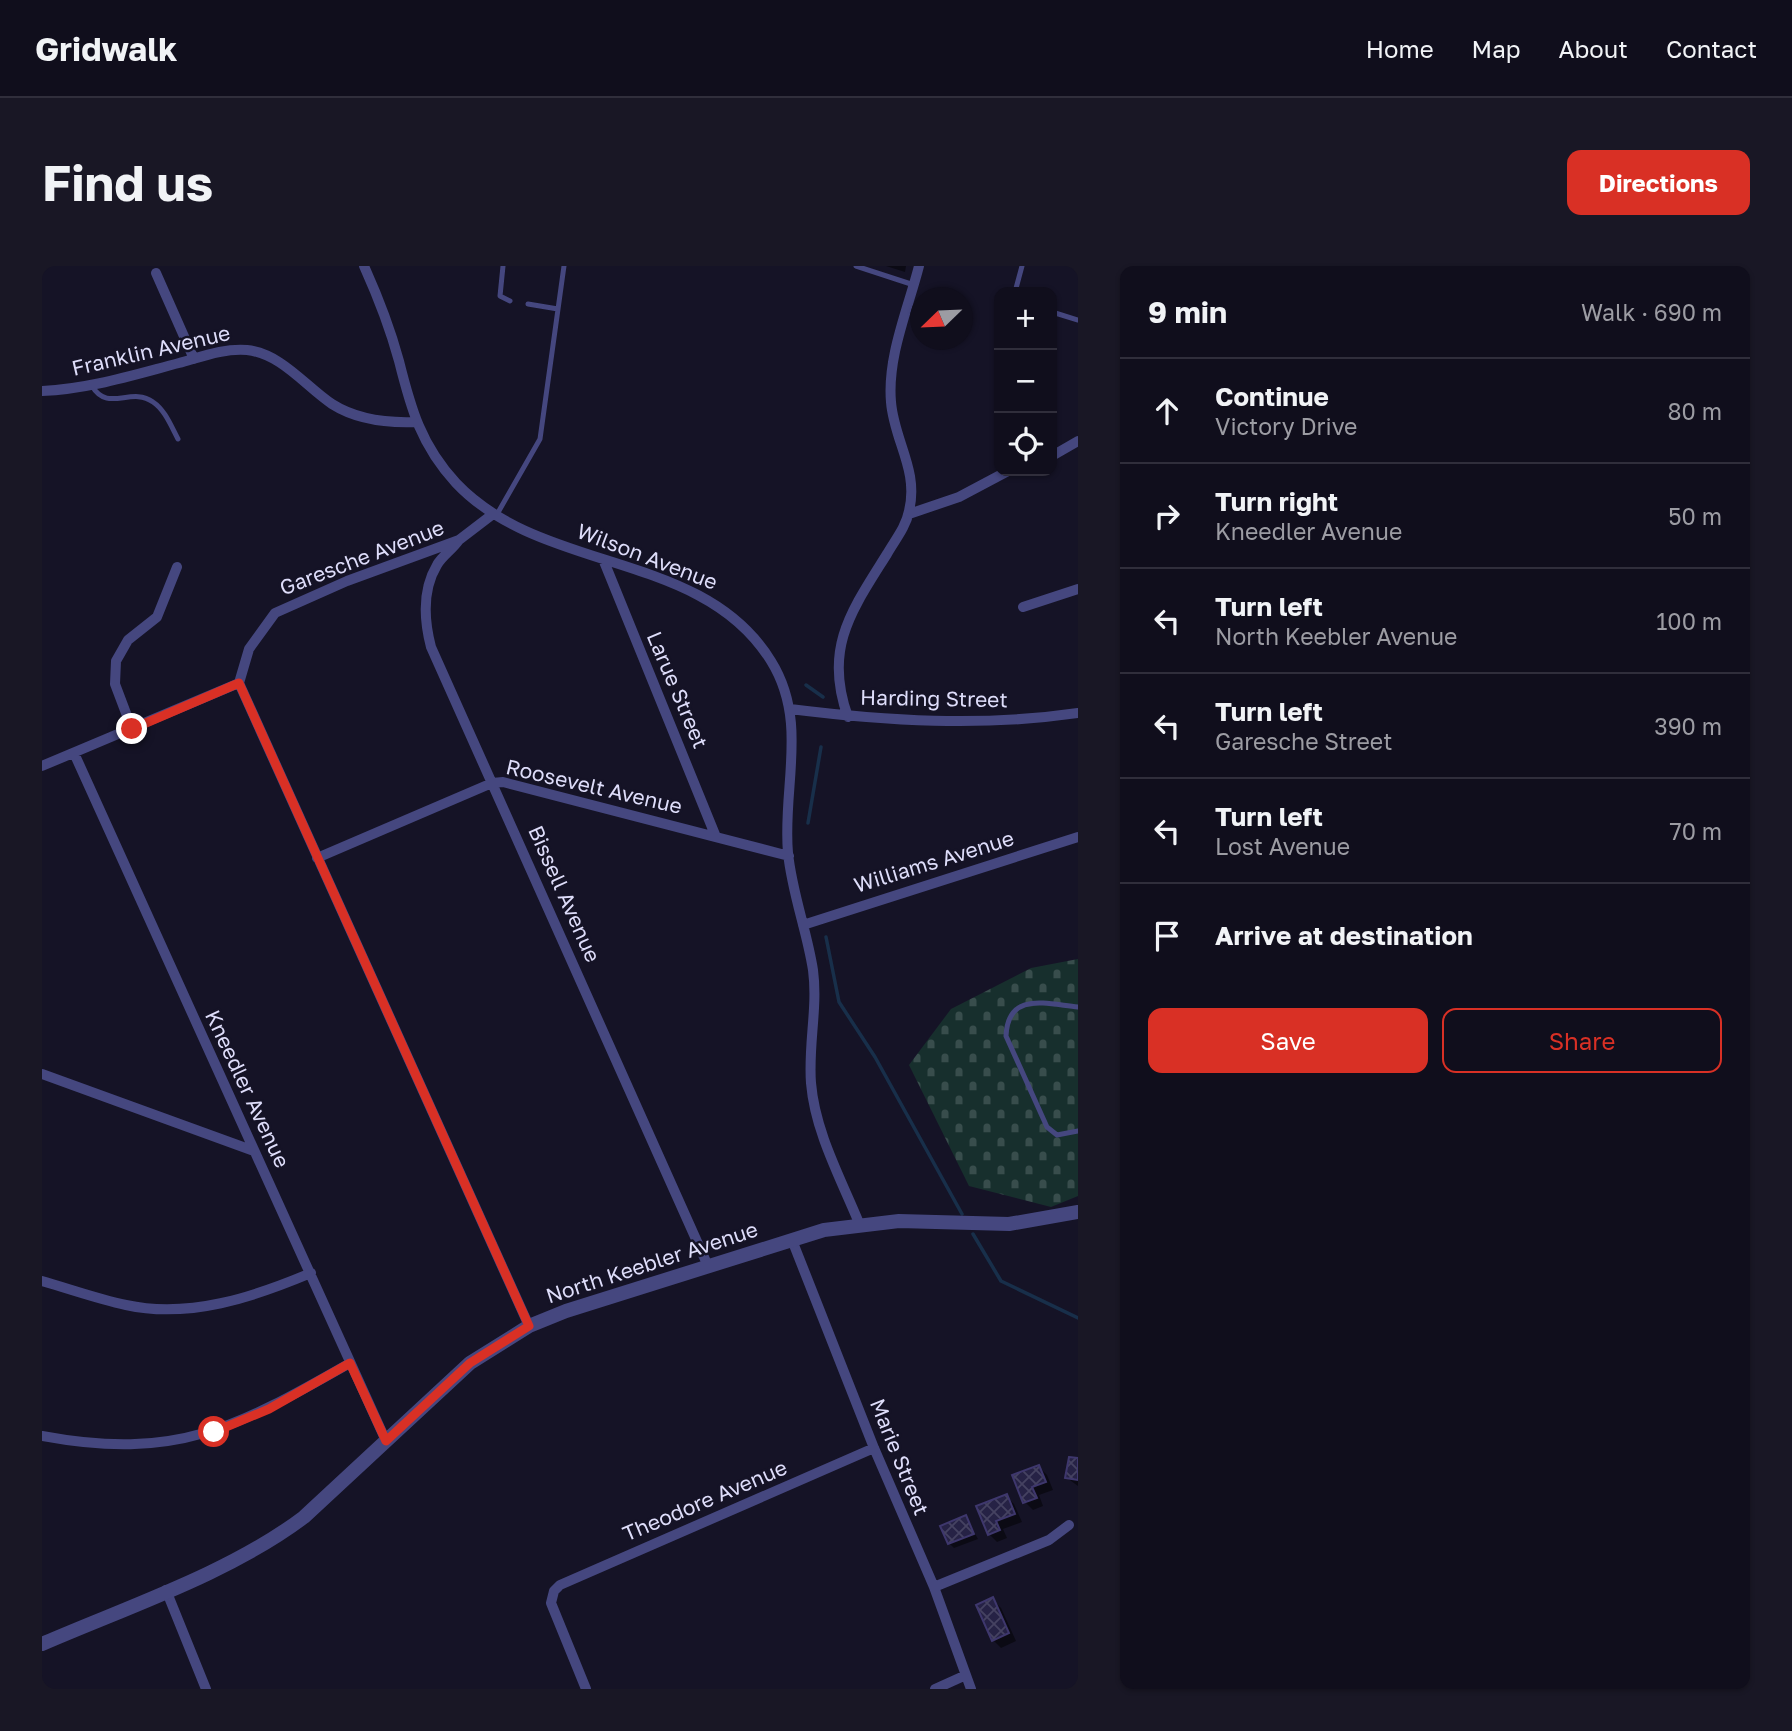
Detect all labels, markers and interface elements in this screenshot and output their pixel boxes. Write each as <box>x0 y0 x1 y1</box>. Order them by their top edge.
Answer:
text: Gridwalk <box>35 29 177 68</box>
text: Home <box>1366 34 1434 63</box>
text: Map <box>1472 34 1521 63</box>
text: About <box>1559 34 1628 63</box>
text: Contact <box>1666 34 1757 63</box>
button: Directions <box>1567 150 1750 215</box>
text: Find us <box>42 153 213 212</box>
north arrow <box>910 287 973 350</box>
map controls <box>994 287 1057 476</box>
button: + <box>994 287 1057 350</box>
text: 9 min <box>1148 294 1227 330</box>
text: Walk · 690 m <box>1581 298 1722 326</box>
street label: Franklin Avenue <box>69 319 233 381</box>
button: − <box>994 350 1057 413</box>
text: Continue <box>1215 381 1329 412</box>
icon: ahead <box>1148 392 1186 430</box>
text: 80 m <box>1668 397 1722 425</box>
text: Victory Drive <box>1215 412 1357 440</box>
button: locate <box>994 413 1057 476</box>
text: Turn right <box>1215 486 1338 517</box>
icon: right <box>1148 497 1186 535</box>
text: 50 m <box>1668 502 1722 530</box>
street label: Garesche Avenue <box>276 514 447 600</box>
street label: Wilson Avenue <box>573 517 721 595</box>
text: Kneedler Avenue <box>1215 517 1402 545</box>
text: Turn left <box>1215 591 1323 622</box>
icon: left <box>1148 602 1186 640</box>
text: 100 m <box>1656 607 1722 635</box>
text: North Keebler Avenue <box>1215 622 1457 650</box>
street label: Larue Street <box>642 627 714 752</box>
street label: Harding Street <box>860 684 1008 712</box>
text: Turn left <box>1215 696 1323 727</box>
icon: left <box>1148 707 1186 745</box>
text: 390 m <box>1654 712 1722 740</box>
route end <box>116 713 147 744</box>
text: Garesche Street <box>1215 727 1392 755</box>
street label: Roosevelt Avenue <box>504 753 685 819</box>
text: Turn left <box>1215 801 1323 832</box>
icon: left <box>1148 812 1186 850</box>
text: 70 m <box>1669 817 1722 845</box>
street label: Bissell Avenue <box>523 821 607 966</box>
street label: Williams Avenue <box>851 824 1017 898</box>
text: Lost Avenue <box>1215 832 1350 860</box>
icon: arrive <box>1148 917 1186 955</box>
text: Arrive at destination <box>1215 920 1473 951</box>
street label: Kneedler Avenue <box>200 1006 296 1172</box>
button: Save <box>1148 1008 1428 1073</box>
button: Share <box>1442 1008 1722 1073</box>
street label: North Keebler Avenue <box>542 1215 761 1309</box>
street label: Marie Street <box>865 1395 935 1519</box>
route start <box>198 1416 229 1447</box>
street label: Theodore Avenue <box>619 1454 791 1546</box>

